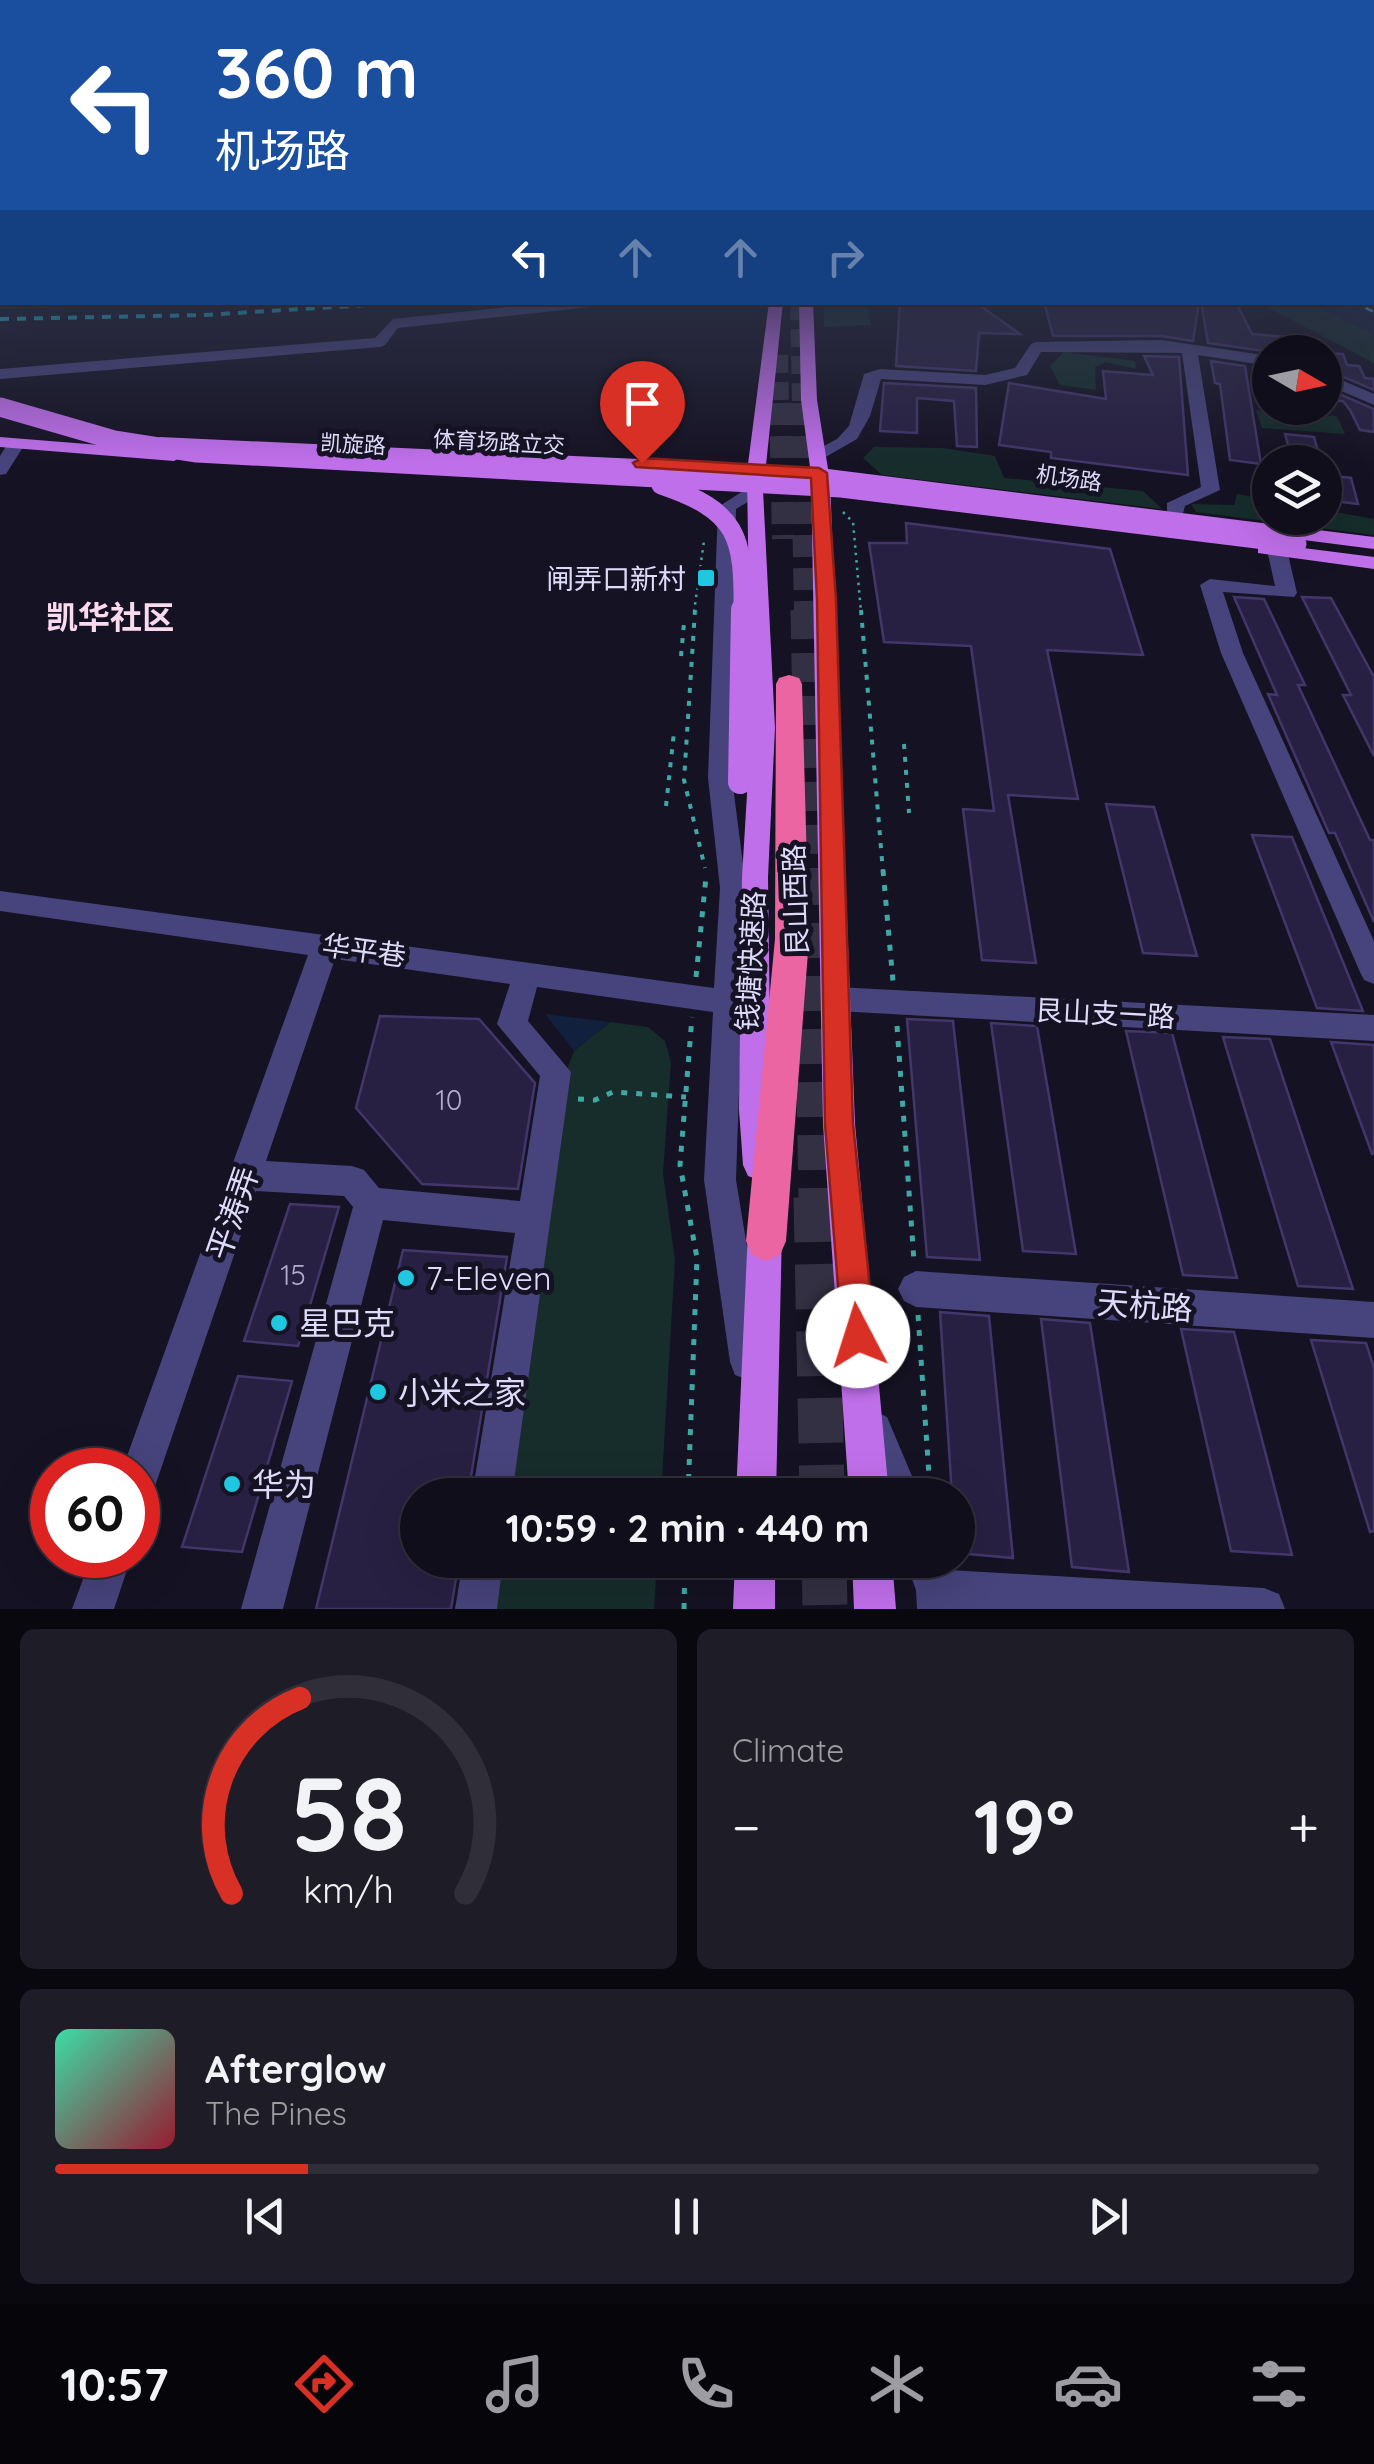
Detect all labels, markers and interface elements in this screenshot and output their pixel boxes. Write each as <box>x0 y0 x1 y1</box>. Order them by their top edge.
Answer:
text: 360 m <box>215 28 418 116</box>
icon: left <box>50 40 180 170</box>
text: 机场路 <box>215 122 350 178</box>
icon: left <box>503 230 558 285</box>
icon: ahead <box>608 230 663 285</box>
icon: ahead <box>713 230 768 285</box>
icon: right <box>818 230 873 285</box>
north arrow <box>1252 335 1342 425</box>
map controls <box>1252 335 1342 535</box>
pin <box>600 361 685 464</box>
icon: arrive <box>615 376 670 431</box>
street label: 体育场路立交 <box>432 425 566 459</box>
street label: 凯旋路 <box>319 428 387 460</box>
button: layers <box>1252 445 1342 535</box>
street label: 机场路 <box>1034 460 1104 496</box>
place label: 闸弄口新村 <box>546 561 686 596</box>
marker: 闸弄口新村 <box>695 567 717 589</box>
district label: 凯华社区 <box>46 597 174 637</box>
street label: 艮山西路 <box>776 843 814 957</box>
street label: 钱塘快速路 <box>729 890 771 1032</box>
street label: 华平巷 <box>320 927 408 973</box>
street label: 艮山支一路 <box>1034 992 1176 1034</box>
house number: 10 <box>435 1082 463 1117</box>
street label: 平涛弄 <box>197 1161 267 1265</box>
house number: 15 <box>280 1257 306 1292</box>
place label: 7-Eleven <box>426 1258 551 1298</box>
marker: 7-Eleven <box>395 1267 417 1289</box>
street label: 天杭路 <box>1096 1282 1194 1328</box>
position arrow <box>806 1284 910 1388</box>
place label: 星巴克 <box>299 1303 395 1343</box>
marker: 星巴克 <box>268 1312 290 1334</box>
place label: 小米之家 <box>398 1372 526 1412</box>
marker: 小米之家 <box>367 1381 389 1403</box>
speed limit sign: 60 <box>30 1448 160 1578</box>
place label: 华为 <box>252 1464 316 1504</box>
marker: 华为 <box>221 1473 243 1495</box>
text: 10:59 · 2 min · 440 m <box>505 1504 870 1552</box>
text: Climate <box>732 1730 844 1770</box>
text: 58 <box>290 1747 407 1877</box>
text: 19° <box>974 1779 1075 1873</box>
text: − <box>732 1792 761 1861</box>
text: + <box>1288 1792 1319 1861</box>
text: km/h <box>303 1867 394 1912</box>
text: Afterglow <box>205 2045 387 2093</box>
text: The Pines <box>205 2093 347 2133</box>
icon: previous <box>238 2189 293 2244</box>
icon: pause <box>659 2189 714 2244</box>
icon: next <box>1081 2189 1136 2244</box>
icon: directions <box>289 2349 359 2419</box>
icon: music <box>480 2349 550 2419</box>
icon: phone <box>671 2349 741 2419</box>
icon: climate <box>862 2349 932 2419</box>
icon: car <box>1053 2349 1123 2419</box>
icon: filters <box>1244 2349 1314 2419</box>
text: 10:57 <box>60 2356 168 2412</box>

